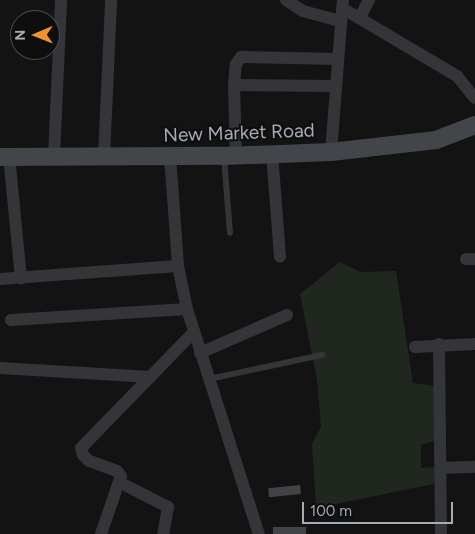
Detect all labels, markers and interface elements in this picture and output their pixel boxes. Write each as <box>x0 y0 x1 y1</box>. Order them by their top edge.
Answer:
north arrow <box>10 10 60 60</box>
text: N <box>12 30 29 41</box>
street label: New Market Road <box>163 119 315 147</box>
scale bar <box>305 492 456 524</box>
text: 100 m <box>310 502 352 520</box>

